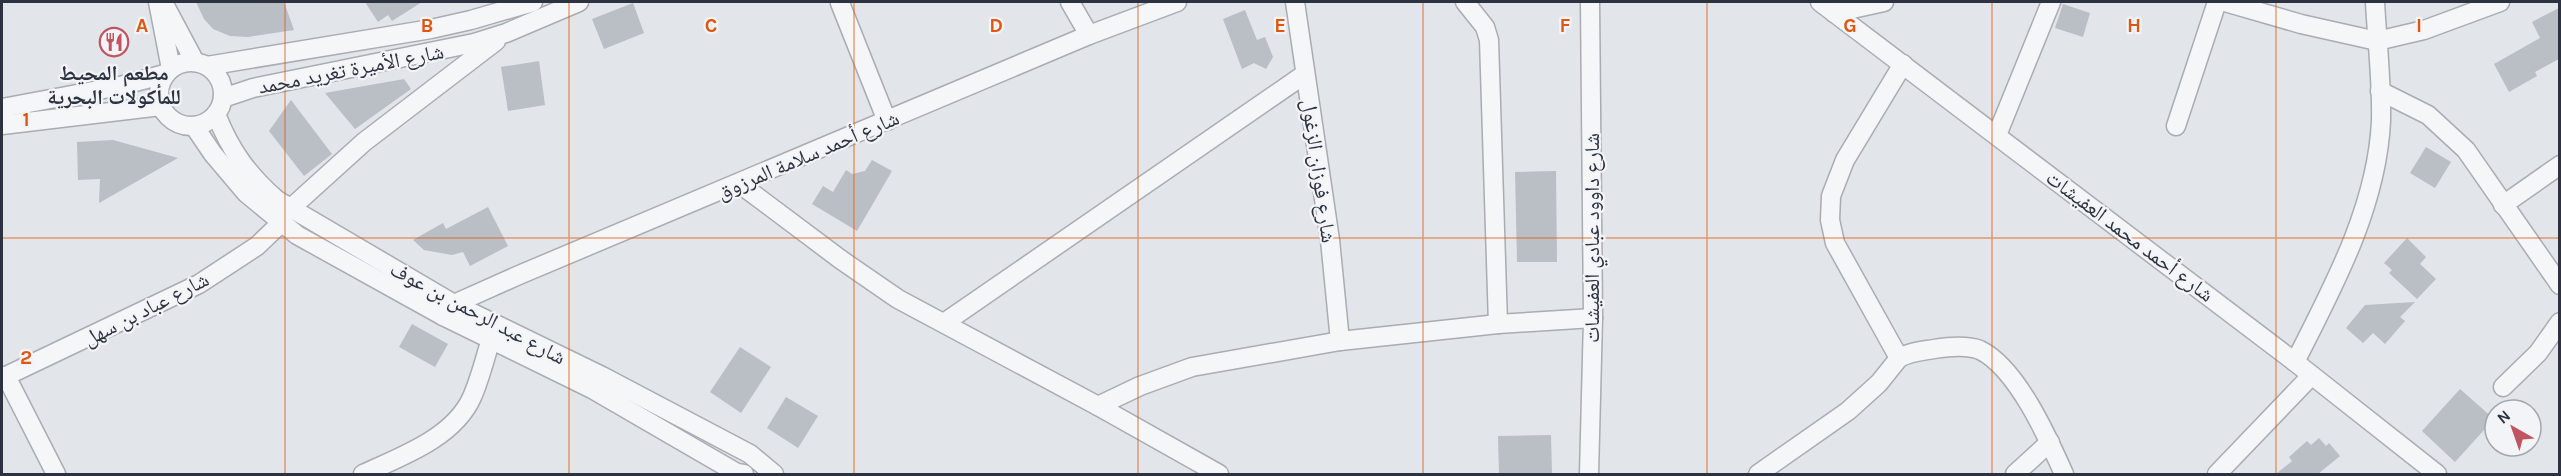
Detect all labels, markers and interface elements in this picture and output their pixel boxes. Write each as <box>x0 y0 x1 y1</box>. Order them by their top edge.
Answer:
text: A <box>136 14 149 37</box>
text: B <box>421 14 433 37</box>
text: C <box>705 14 717 37</box>
text: D <box>989 14 1003 37</box>
text: E <box>1274 14 1286 37</box>
text: F <box>1560 14 1571 37</box>
text: G <box>1843 14 1857 37</box>
text: H <box>2127 14 2141 37</box>
text: I <box>2416 14 2422 37</box>
restaurant icon: مطعم المحيط للمأكولات البحرية <box>98 26 130 58</box>
street label: شارع الأميرة تغريد محمد <box>256 39 446 100</box>
place label: مطعم المحيط للمأكولات البحرية <box>47 61 181 109</box>
street label: شارع فوزان الزغول <box>1296 98 1341 245</box>
street label: شارع أحمد سلامة المرزوق <box>713 105 903 205</box>
text: 1 <box>22 108 30 131</box>
street label: شارع داوود عبادي العفيشات <box>1580 133 1608 343</box>
street label: شارع أحمد محمد العفيشات <box>2041 165 2219 308</box>
street label: شارع عبد الرحمن بن عوف <box>386 257 570 370</box>
street label: شارع عباد بن سهل <box>79 267 213 352</box>
text: 2 <box>20 346 32 369</box>
north arrow <box>2483 398 2543 458</box>
text: N <box>2493 406 2514 428</box>

